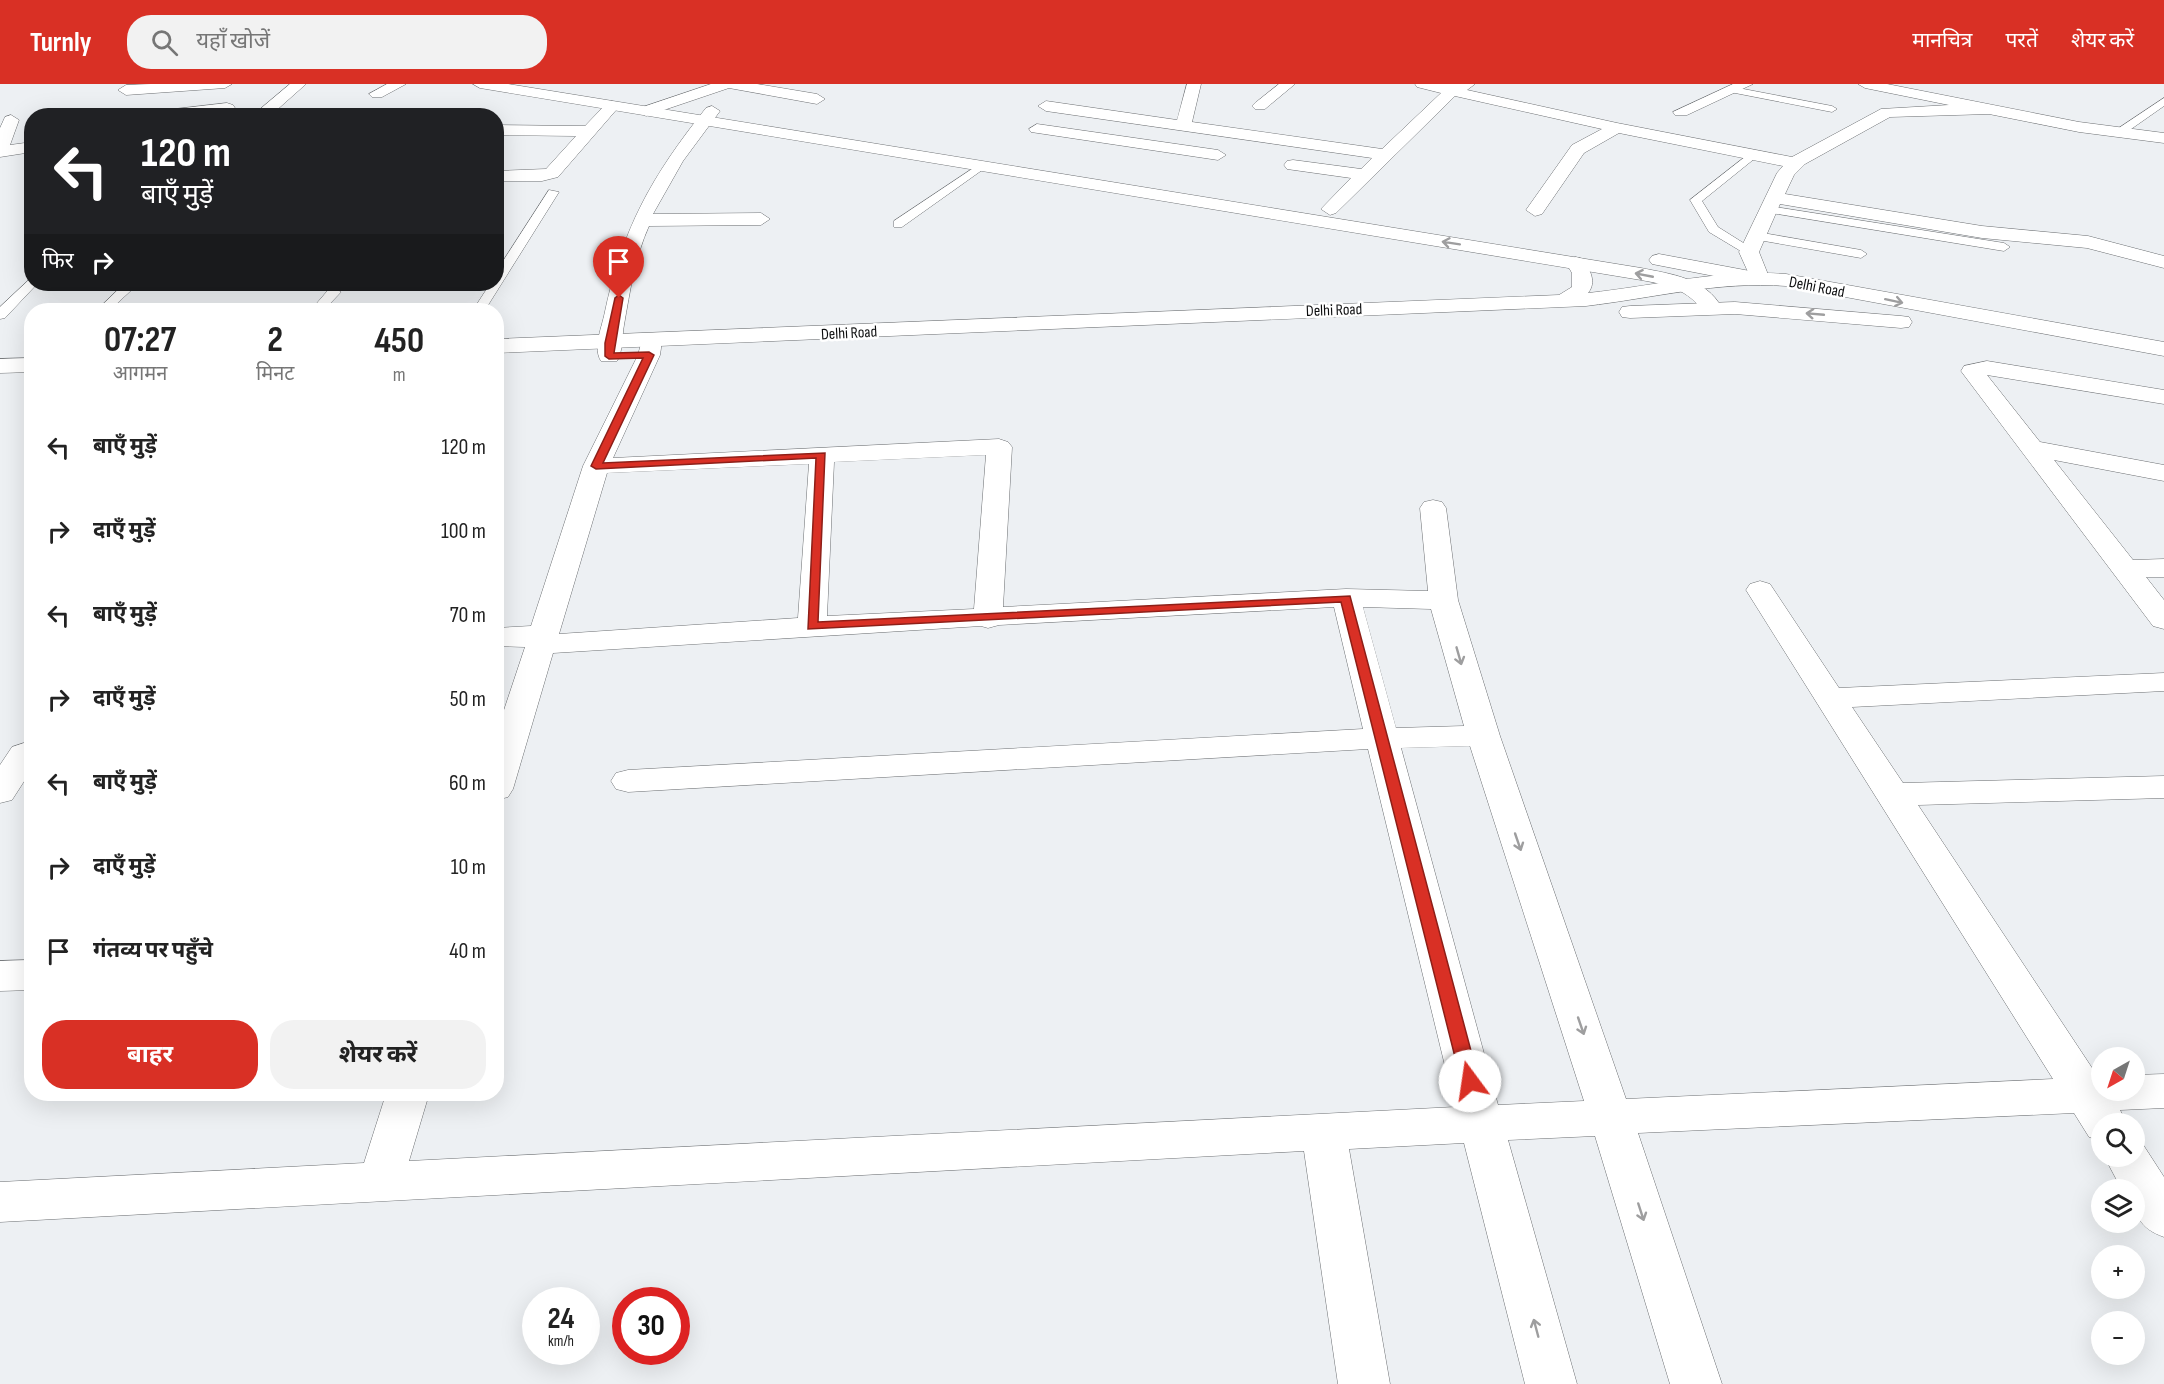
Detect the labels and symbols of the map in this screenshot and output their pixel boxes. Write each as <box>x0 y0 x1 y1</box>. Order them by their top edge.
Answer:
pin <box>593 236 644 298</box>
one-way arrow <box>1442 237 1462 248</box>
one-way arrow <box>1634 269 1654 280</box>
street label: Delhi Road <box>1787 273 1846 302</box>
one-way arrow <box>1883 296 1903 307</box>
street label: Delhi Road <box>1306 300 1363 321</box>
one-way arrow <box>1806 308 1826 319</box>
street label: Delhi Road <box>820 323 878 344</box>
one-way arrow <box>1454 646 1466 665</box>
one-way arrow <box>1514 832 1525 851</box>
one-way arrow <box>1576 1016 1587 1035</box>
north arrow <box>2091 1047 2145 1101</box>
position arrow <box>1438 1049 1502 1113</box>
one-way arrow <box>1637 1202 1648 1221</box>
speed limit sign: 30 <box>612 1287 690 1365</box>
one-way arrow <box>1530 1318 1541 1337</box>

